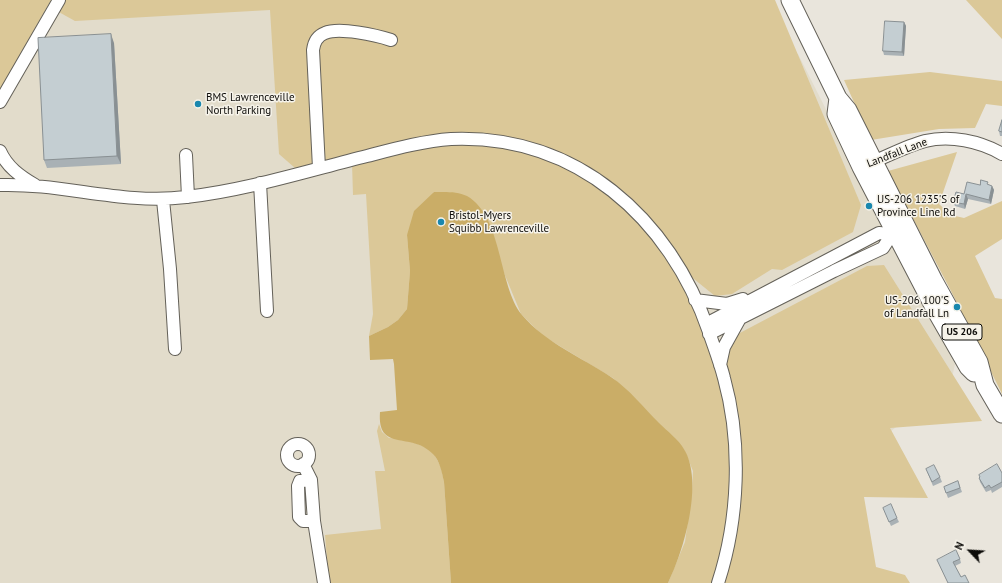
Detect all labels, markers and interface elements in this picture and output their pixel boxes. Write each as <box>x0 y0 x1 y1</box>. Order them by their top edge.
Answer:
place label: BMS Lawrenceville North Parking <box>206 91 295 117</box>
marker: BMS Lawrenceville North Parking <box>193 99 203 109</box>
street label: Landfall Lane <box>865 135 929 171</box>
place label: US-206 1235'S of Province Line Rd <box>877 193 959 219</box>
marker: US-206 1235'S of Province Line Rd <box>864 201 874 211</box>
place label: Bristol-Myers Squibb Lawrenceville <box>449 209 549 235</box>
marker: Bristol-Myers Squibb Lawrenceville <box>436 217 446 227</box>
place label: US-206 100'S of Landfall Ln <box>884 294 949 320</box>
marker: US-206 100'S of Landfall Ln <box>952 302 962 312</box>
road number: US 206 <box>942 324 982 340</box>
north arrow <box>950 531 990 571</box>
text: N <box>951 540 967 552</box>

